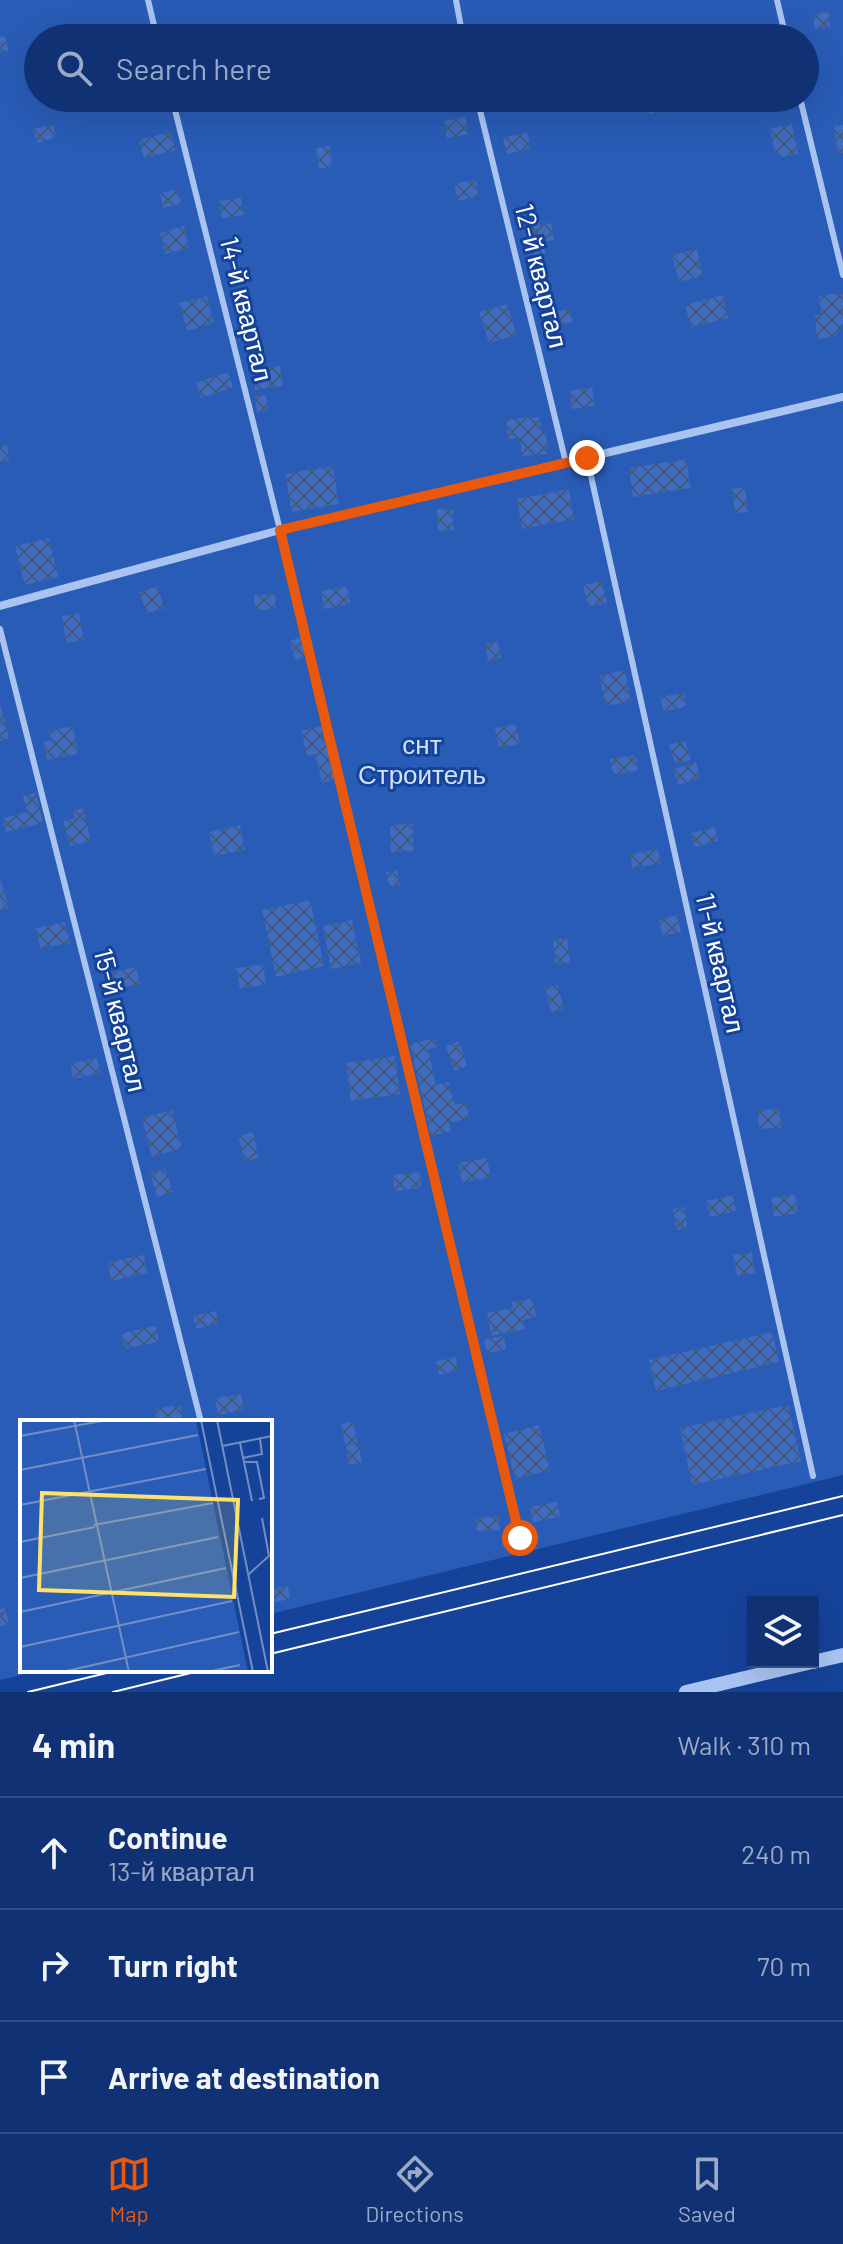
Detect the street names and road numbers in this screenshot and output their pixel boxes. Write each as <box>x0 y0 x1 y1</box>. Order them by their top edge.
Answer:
street label: 12-й квартал <box>510 200 575 351</box>
street label: 14-й квартал <box>215 233 280 384</box>
street label: 11-й квартал <box>690 890 753 1036</box>
street label: 15-й квартал <box>89 945 154 1095</box>

